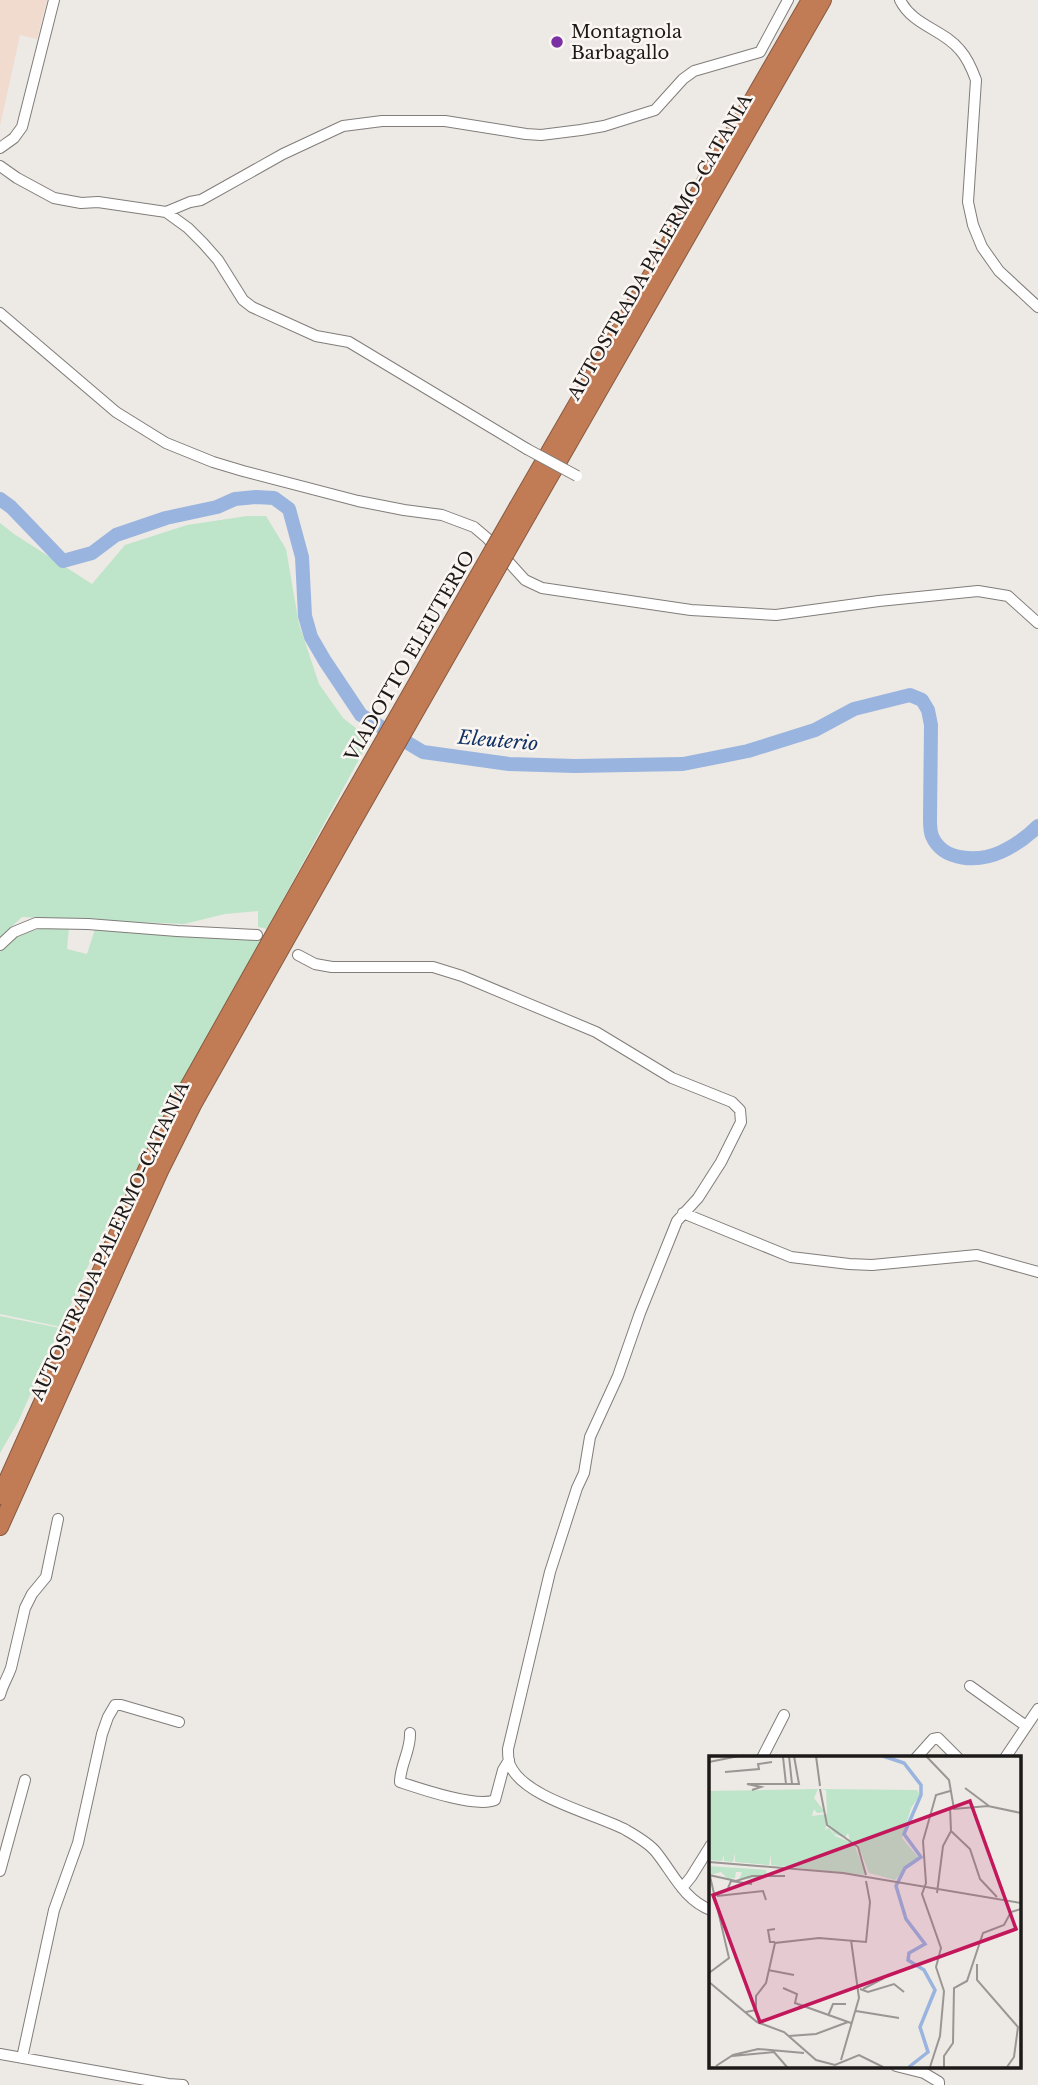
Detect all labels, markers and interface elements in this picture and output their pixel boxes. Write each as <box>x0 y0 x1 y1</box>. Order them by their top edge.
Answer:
place label: Montagnola Barbagallo <box>571 21 682 64</box>
marker: Montagnola Barbagallo <box>549 34 565 50</box>
street label: AUTOSTRADA PALERMO-CATANIA <box>563 89 758 405</box>
street label: VIADOTTO ELEUTERIO <box>340 547 479 766</box>
water label: Eleuterio <box>456 725 539 755</box>
street label: AUTOSTRADA PALERMO-CATANIA <box>26 1077 194 1405</box>
inset map <box>709 1756 1020 2068</box>

